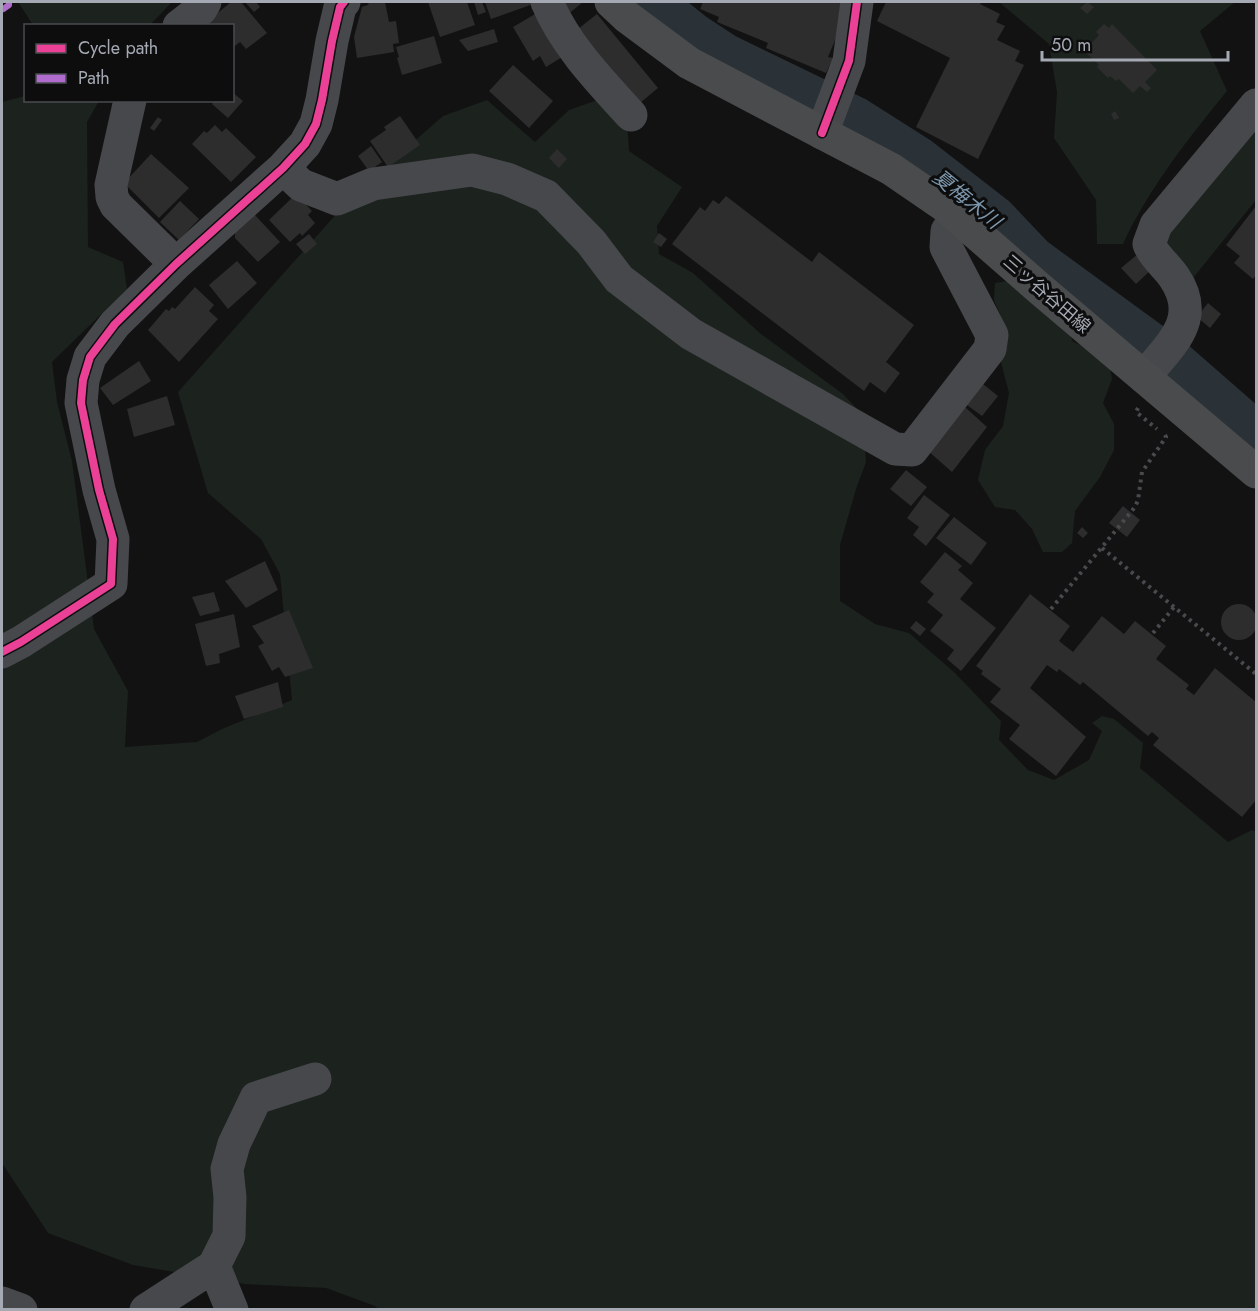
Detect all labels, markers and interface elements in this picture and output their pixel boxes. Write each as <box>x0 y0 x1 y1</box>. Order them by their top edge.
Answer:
legend <box>24 24 234 102</box>
scale bar <box>1042 24 1228 62</box>
text: 50 m <box>1051 32 1091 58</box>
text: Cycle path <box>78 35 158 61</box>
text: Path <box>78 65 110 91</box>
water label: 夏梅木川 <box>926 163 1008 237</box>
street label: 三ッ谷谷田線 <box>998 249 1096 339</box>

